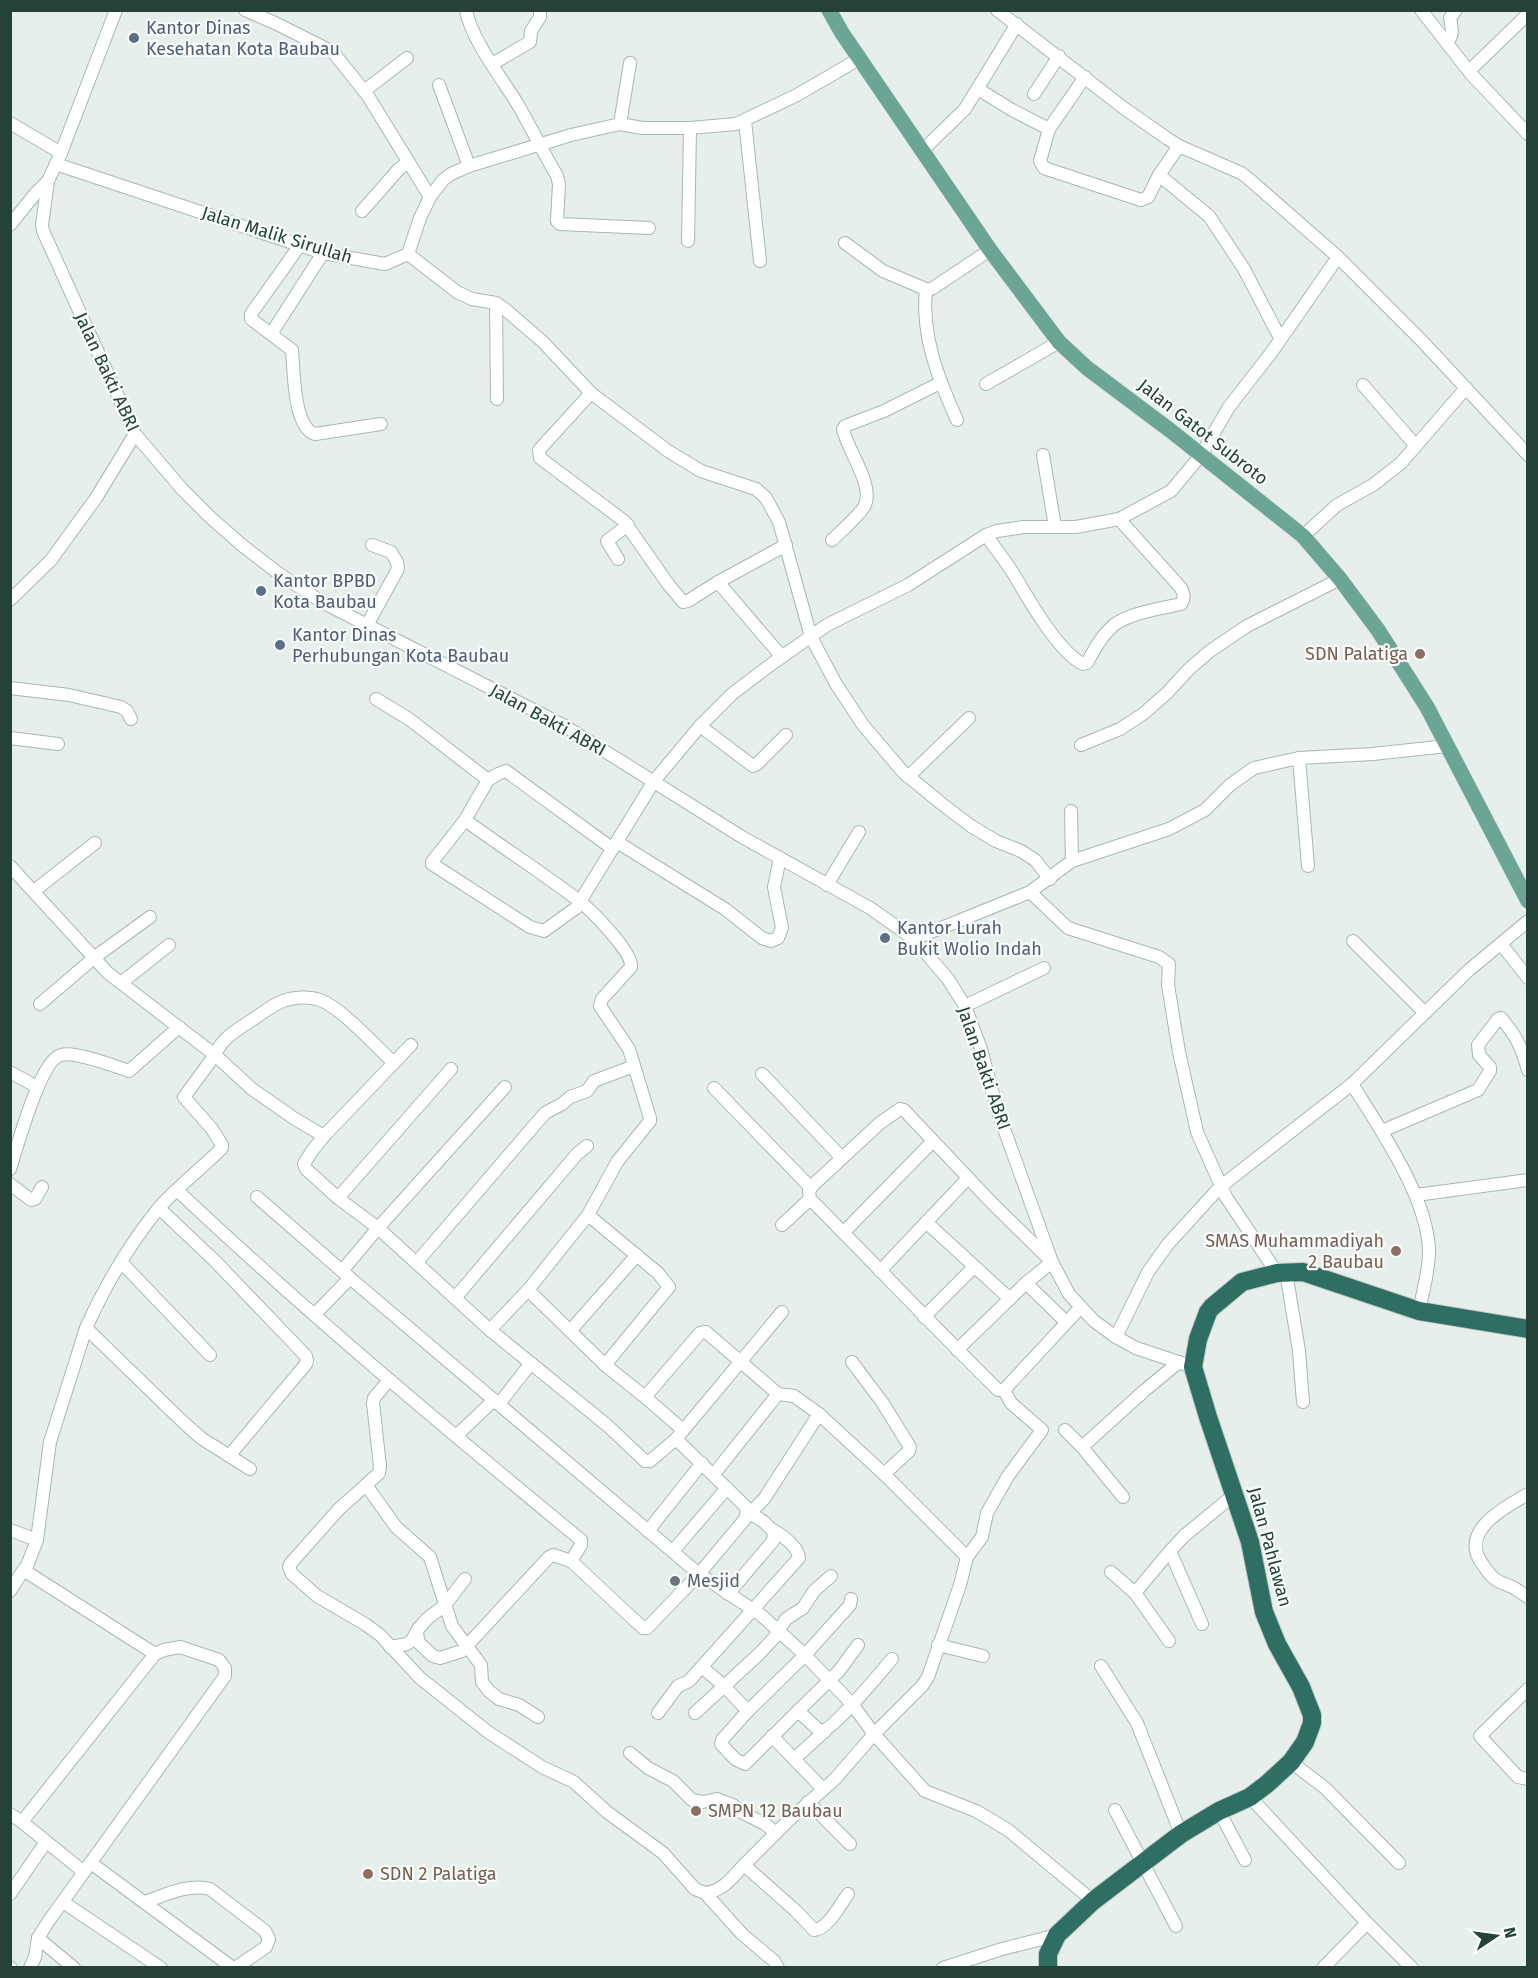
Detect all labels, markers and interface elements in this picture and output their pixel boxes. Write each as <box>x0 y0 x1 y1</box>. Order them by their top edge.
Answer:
place label: Kantor Dinas Kesehatan Kota Baubau <box>146 17 340 60</box>
marker: Kantor Dinas Kesehatan Kota Baubau <box>127 31 141 45</box>
street label: Jalan Malik Sirullah <box>199 202 355 268</box>
street label: Jalan Bakti ABRI <box>70 309 144 435</box>
street label: Jalan Gatot Subroto <box>1134 374 1272 490</box>
place label: Kantor BPBD Kota Baubau <box>273 570 377 613</box>
marker: Kantor BPBD Kota Baubau <box>254 584 268 598</box>
place label: Kantor Dinas Perhubungan Kota Baubau <box>292 624 509 667</box>
marker: Kantor Dinas Perhubungan Kota Baubau <box>273 638 287 652</box>
place label: SDN Palatiga <box>1305 643 1408 665</box>
marker: SDN Palatiga <box>1413 647 1427 661</box>
street label: Jalan Bakti ABRI <box>486 679 610 761</box>
place label: Kantor Lurah Bukit Wolio Indah <box>897 917 1042 960</box>
marker: Kantor Lurah Bukit Wolio Indah <box>878 931 892 945</box>
street label: Jalan Bakti ABRI <box>953 1003 1015 1133</box>
place label: SMAS Muhammadiyah 2 Baubau <box>1205 1230 1384 1273</box>
marker: SMAS Muhammadiyah 2 Baubau <box>1389 1244 1403 1258</box>
street label: Jalan Pahlawan <box>1243 1485 1297 1609</box>
place label: Mesjid <box>687 1570 740 1592</box>
marker: Mesjid <box>668 1574 682 1588</box>
place label: SMPN 12 Baubau <box>708 1800 843 1822</box>
marker: SMPN 12 Baubau <box>689 1804 703 1818</box>
place label: SDN 2 Palatiga <box>380 1863 497 1885</box>
marker: SDN 2 Palatiga <box>361 1867 375 1881</box>
north arrow <box>1466 1906 1526 1966</box>
text: N <box>1500 1925 1521 1940</box>

